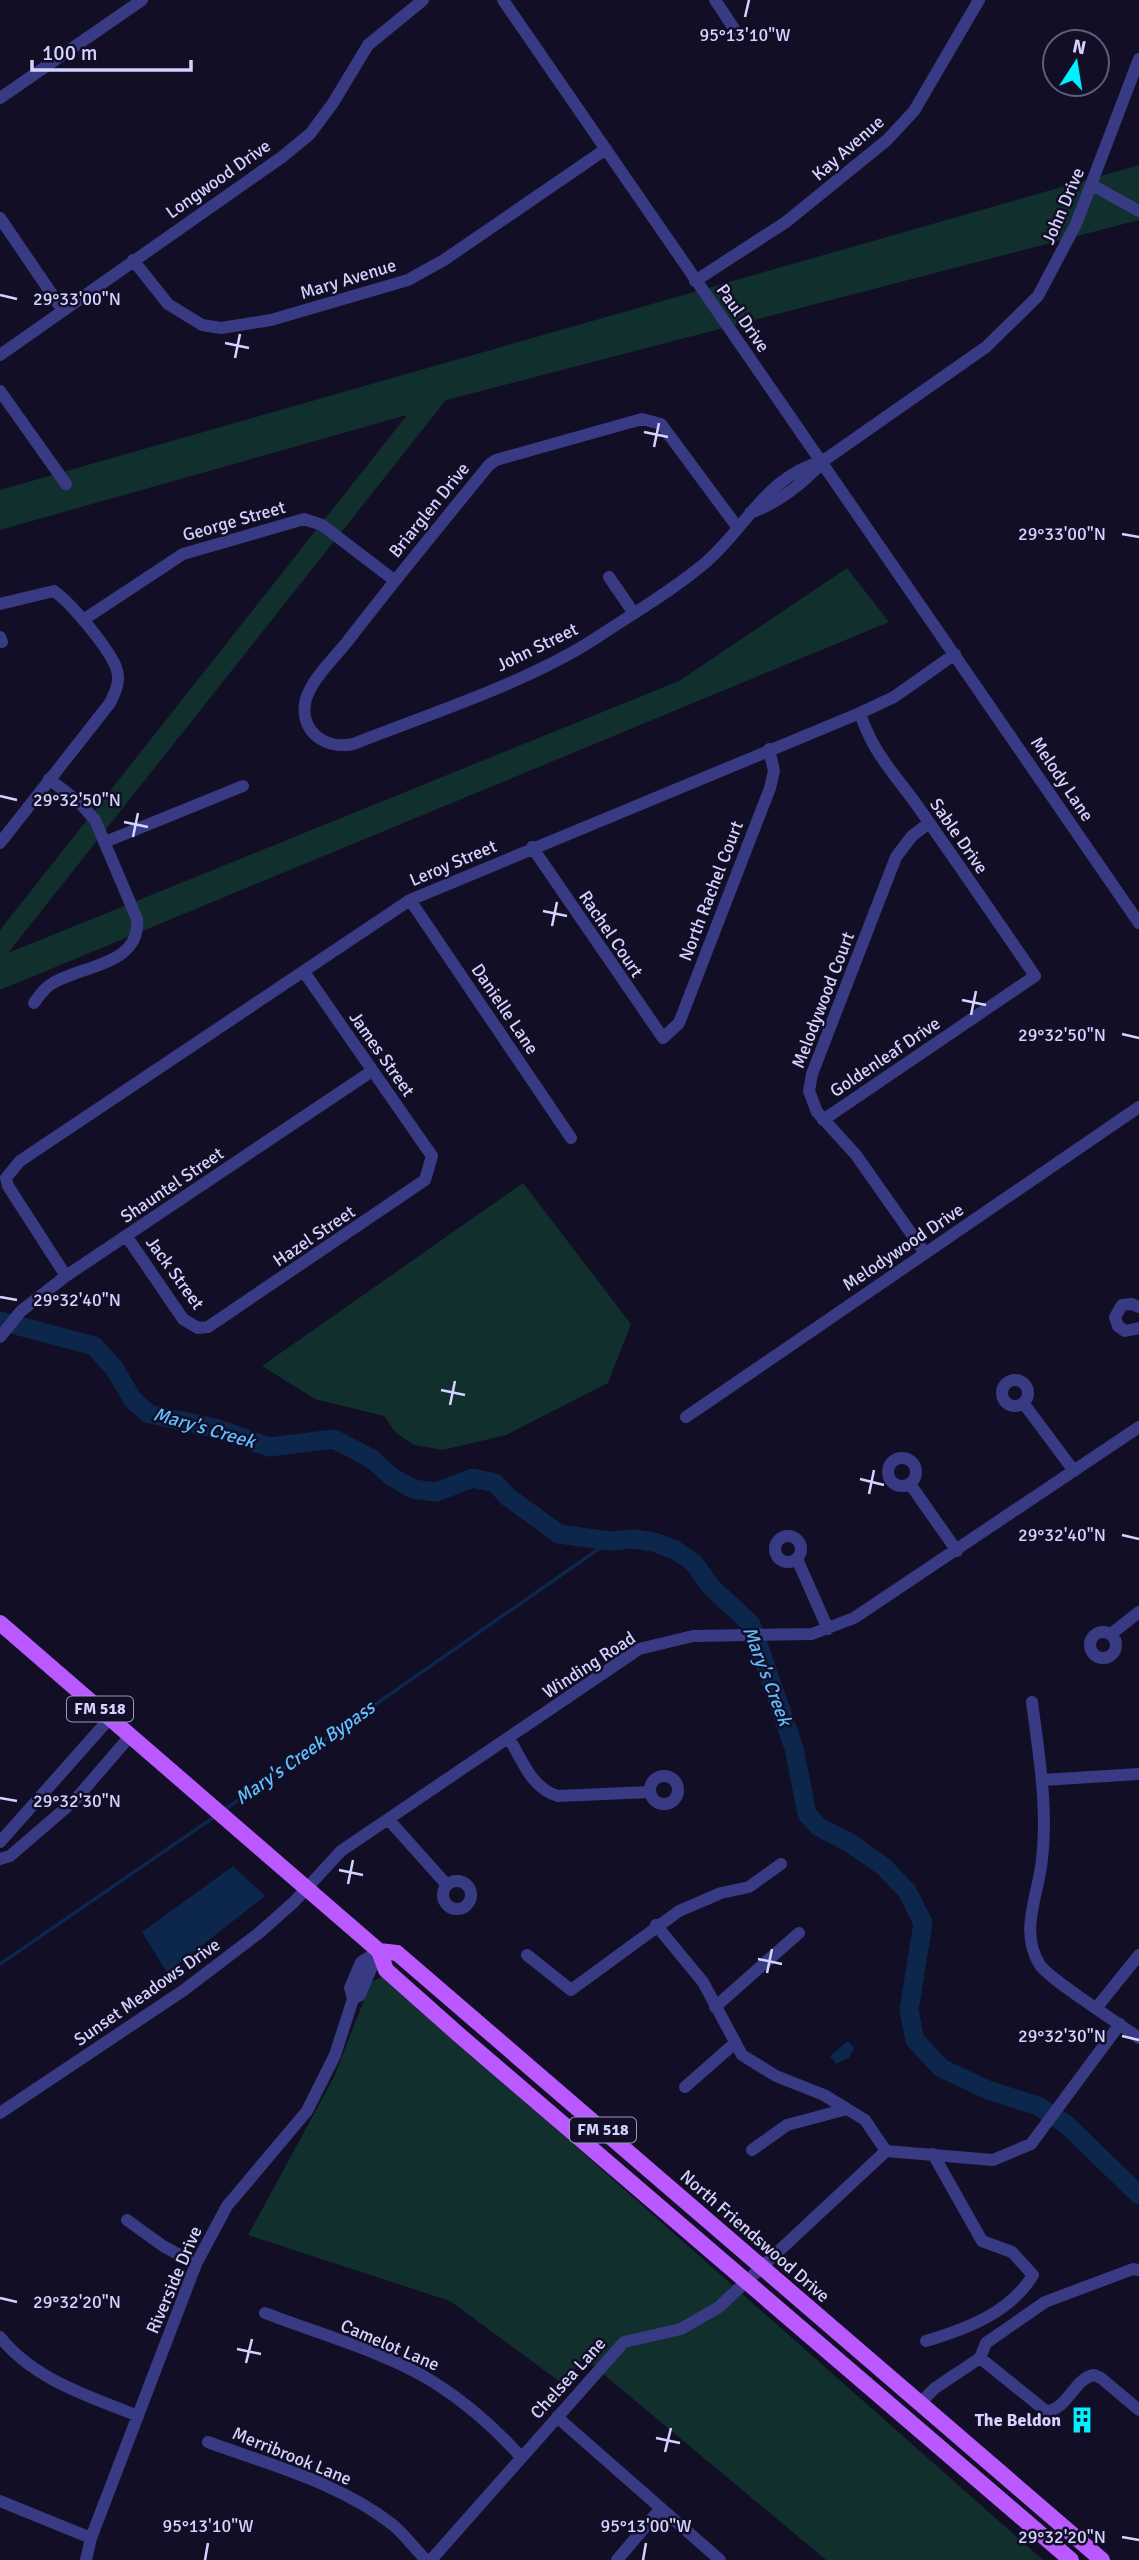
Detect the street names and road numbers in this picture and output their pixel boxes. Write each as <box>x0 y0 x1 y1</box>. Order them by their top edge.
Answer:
street label: Kay Avenue <box>807 111 889 185</box>
street label: Longwood Drive <box>161 135 275 223</box>
street label: John Drive <box>1037 164 1089 248</box>
street label: Mary Avenue <box>297 254 399 304</box>
street label: Paul Drive <box>712 280 774 356</box>
street label: Briarglen Drive <box>384 458 474 562</box>
street label: George Street <box>180 496 288 546</box>
street label: John Street <box>493 618 581 676</box>
street label: Melody Lane <box>1026 733 1098 825</box>
street label: Sable Drive <box>925 794 993 878</box>
street label: North Rachel Court <box>674 818 748 964</box>
street label: Leroy Street <box>406 835 500 891</box>
street label: Rachel Court <box>574 887 648 981</box>
street label: Melodywood Court <box>787 929 859 1071</box>
street label: Danielle Lane <box>467 959 543 1059</box>
street label: James Street <box>345 1007 419 1101</box>
street label: Goldenleaf Drive <box>826 1012 944 1102</box>
street label: Shauntel Street <box>116 1142 228 1228</box>
street label: Melodywood Drive <box>838 1198 968 1296</box>
street label: Hazel Street <box>269 1201 359 1271</box>
street label: Jack Street <box>141 1232 209 1314</box>
street label: Winding Road <box>538 1627 640 1703</box>
road number: FM 518 <box>67 1696 133 1722</box>
street label: Sunset Meadows Drive <box>70 1933 224 2051</box>
road number: FM 518 <box>570 2118 636 2142</box>
street label: North Friendswood Drive <box>676 2165 834 2307</box>
street label: Riverside Drive <box>141 2223 207 2337</box>
street label: Camelot Lane <box>337 2314 443 2376</box>
street label: Chelsea Lane <box>526 2333 610 2423</box>
street label: Merribrook Lane <box>229 2422 355 2490</box>

